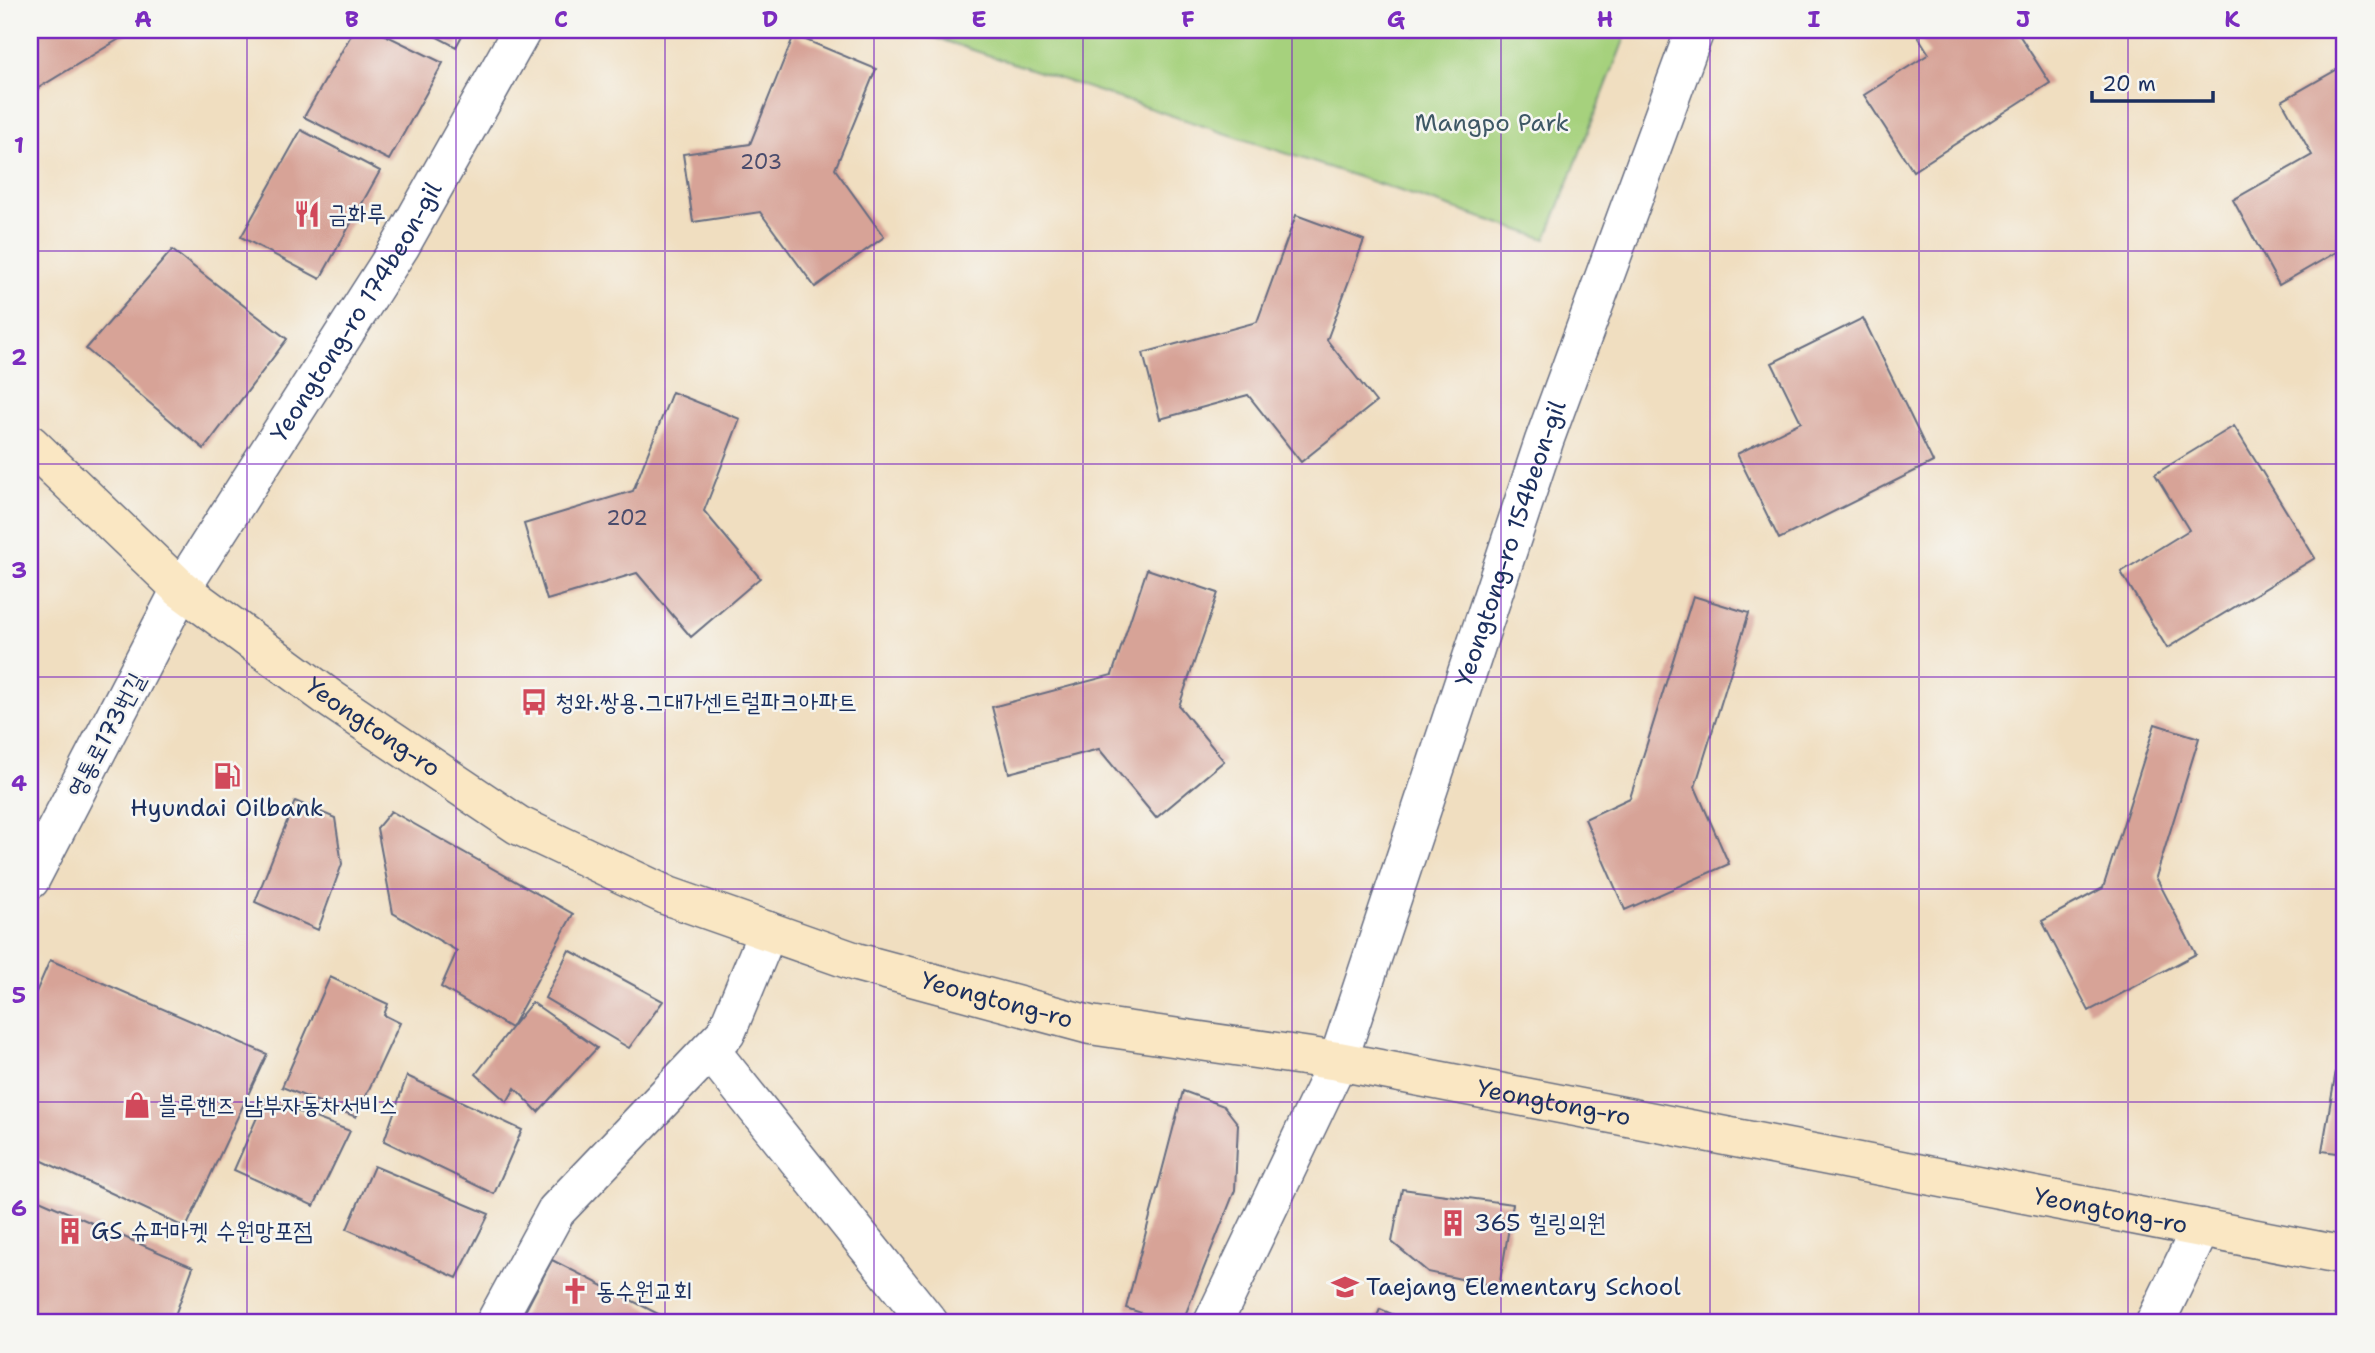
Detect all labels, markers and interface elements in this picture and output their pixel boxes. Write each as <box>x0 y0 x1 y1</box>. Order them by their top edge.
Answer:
text: A <box>134 4 152 34</box>
text: B <box>345 4 359 34</box>
text: C <box>554 4 568 34</box>
text: D <box>762 4 778 34</box>
text: E <box>971 4 987 34</box>
text: F <box>1181 4 1195 34</box>
text: G <box>1387 4 1406 34</box>
text: H <box>1597 4 1613 34</box>
text: I <box>1808 4 1821 34</box>
text: J <box>2016 4 2030 34</box>
text: K <box>2224 4 2240 34</box>
scale bar <box>2092 60 2212 104</box>
text: 20 m <box>2102 70 2156 98</box>
park label: Mangpo Park <box>1415 107 1569 139</box>
text: 1 <box>14 130 24 160</box>
house number: 203 <box>740 148 782 176</box>
street label: Yeongtong-ro 174beon-gil <box>263 175 450 448</box>
place label: 금화루 <box>328 198 386 230</box>
restaurant icon: 금화루 <box>292 199 322 229</box>
text: 2 <box>11 342 27 372</box>
street label: Yeongtong-ro 154beon-gil <box>1448 395 1574 690</box>
house number: 202 <box>606 504 648 532</box>
text: 3 <box>11 555 27 585</box>
street label: 영통로173번길 <box>60 667 152 803</box>
street label: Yeongtong-ro <box>299 670 447 784</box>
place label: 청와.쌍용.그대가센트럴파크아파트 <box>555 686 857 718</box>
bus stop icon: 청와.쌍용.그대가센트럴파크아파트 <box>519 687 549 717</box>
fuel station icon: Hyundai Oilbank <box>212 761 242 791</box>
text: 4 <box>11 768 27 798</box>
place label: Hyundai Oilbank <box>130 792 324 824</box>
street label: Yeongtong-ro <box>917 964 1076 1036</box>
text: 5 <box>12 980 26 1010</box>
street label: Yeongtong-ro <box>1474 1072 1634 1133</box>
place label: 블루핸즈 남부자동차서비스 <box>158 1089 398 1121</box>
shop icon: 블루핸즈 남부자동차서비스 <box>122 1090 152 1120</box>
street label: Yeongtong-ro <box>2031 1180 2190 1241</box>
text: 6 <box>11 1193 27 1223</box>
place label: 365 힐링의원 <box>1474 1207 1606 1239</box>
building icon: 365 힐링의원 <box>1438 1208 1468 1238</box>
place label: GS 슈퍼마켓 수원망포점 <box>91 1215 313 1247</box>
building icon: GS 슈퍼마켓 수원망포점 <box>55 1216 85 1246</box>
place label: Taejang Elementary School <box>1366 1271 1681 1303</box>
school or university icon: Taejang Elementary School <box>1330 1272 1360 1302</box>
place label: 동수원교회 <box>596 1275 693 1307</box>
church icon: 동수원교회 <box>560 1276 590 1306</box>

